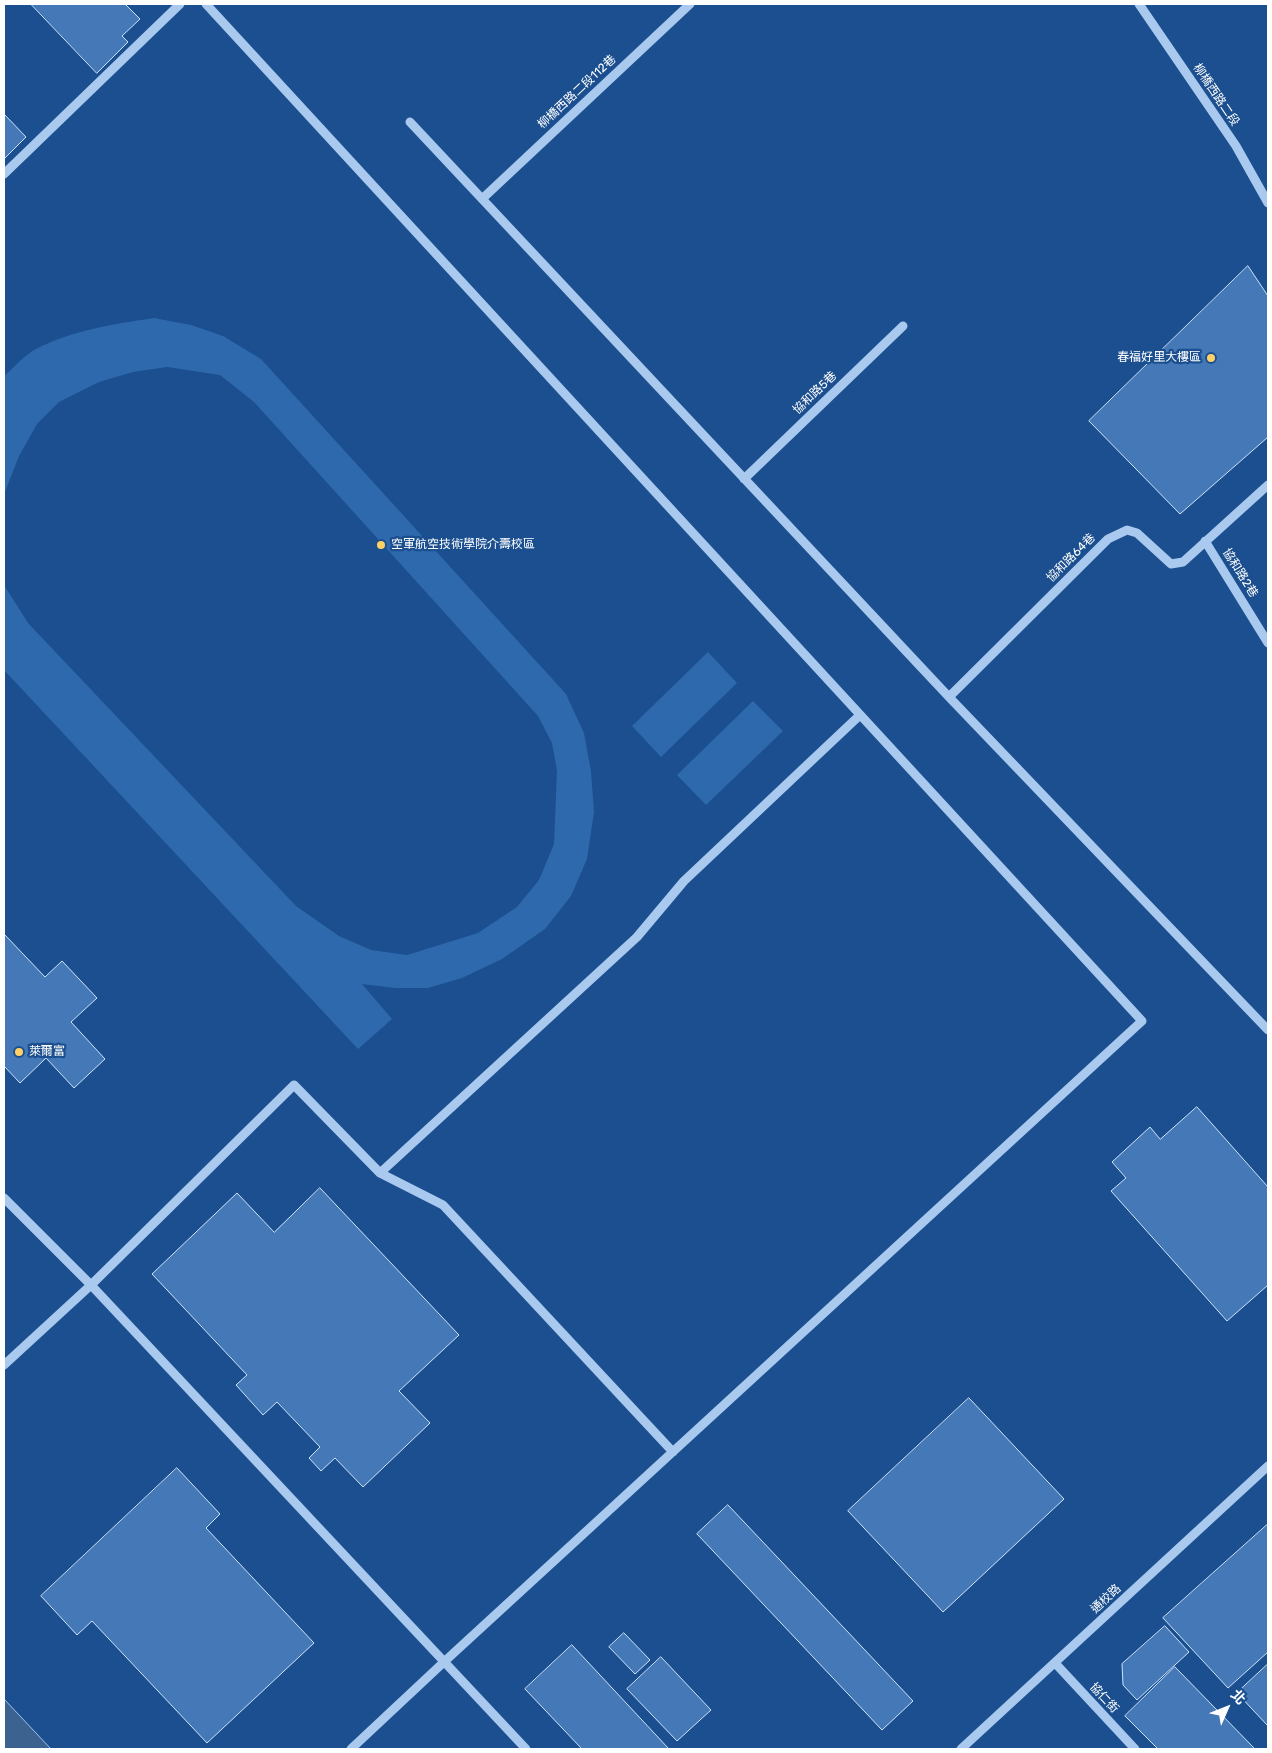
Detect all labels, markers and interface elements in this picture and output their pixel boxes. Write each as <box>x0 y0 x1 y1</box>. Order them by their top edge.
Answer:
street label: 柳橋西路二段112巷 <box>535 52 619 132</box>
street label: 柳橋西路二段 <box>1190 61 1242 129</box>
place label: 春福好里大樓區 <box>1117 351 1201 365</box>
marker: 春福好里大樓區 <box>1205 352 1217 364</box>
street label: 協和路5巷 <box>790 369 840 417</box>
street label: 協和路64巷 <box>1044 531 1098 585</box>
place label: 空軍航空技術學院介壽校區 <box>391 538 535 552</box>
marker: 空軍航空技術學院介壽校區 <box>375 539 387 551</box>
street label: 協和路2巷 <box>1219 546 1261 600</box>
place label: 萊爾富 <box>29 1045 65 1059</box>
marker: 萊爾富 <box>13 1046 25 1058</box>
street label: 通校路 <box>1088 1581 1124 1617</box>
street label: 協仁街 <box>1086 1680 1122 1716</box>
north arrow <box>1202 1683 1252 1733</box>
text: 北 <box>1227 1686 1249 1708</box>

